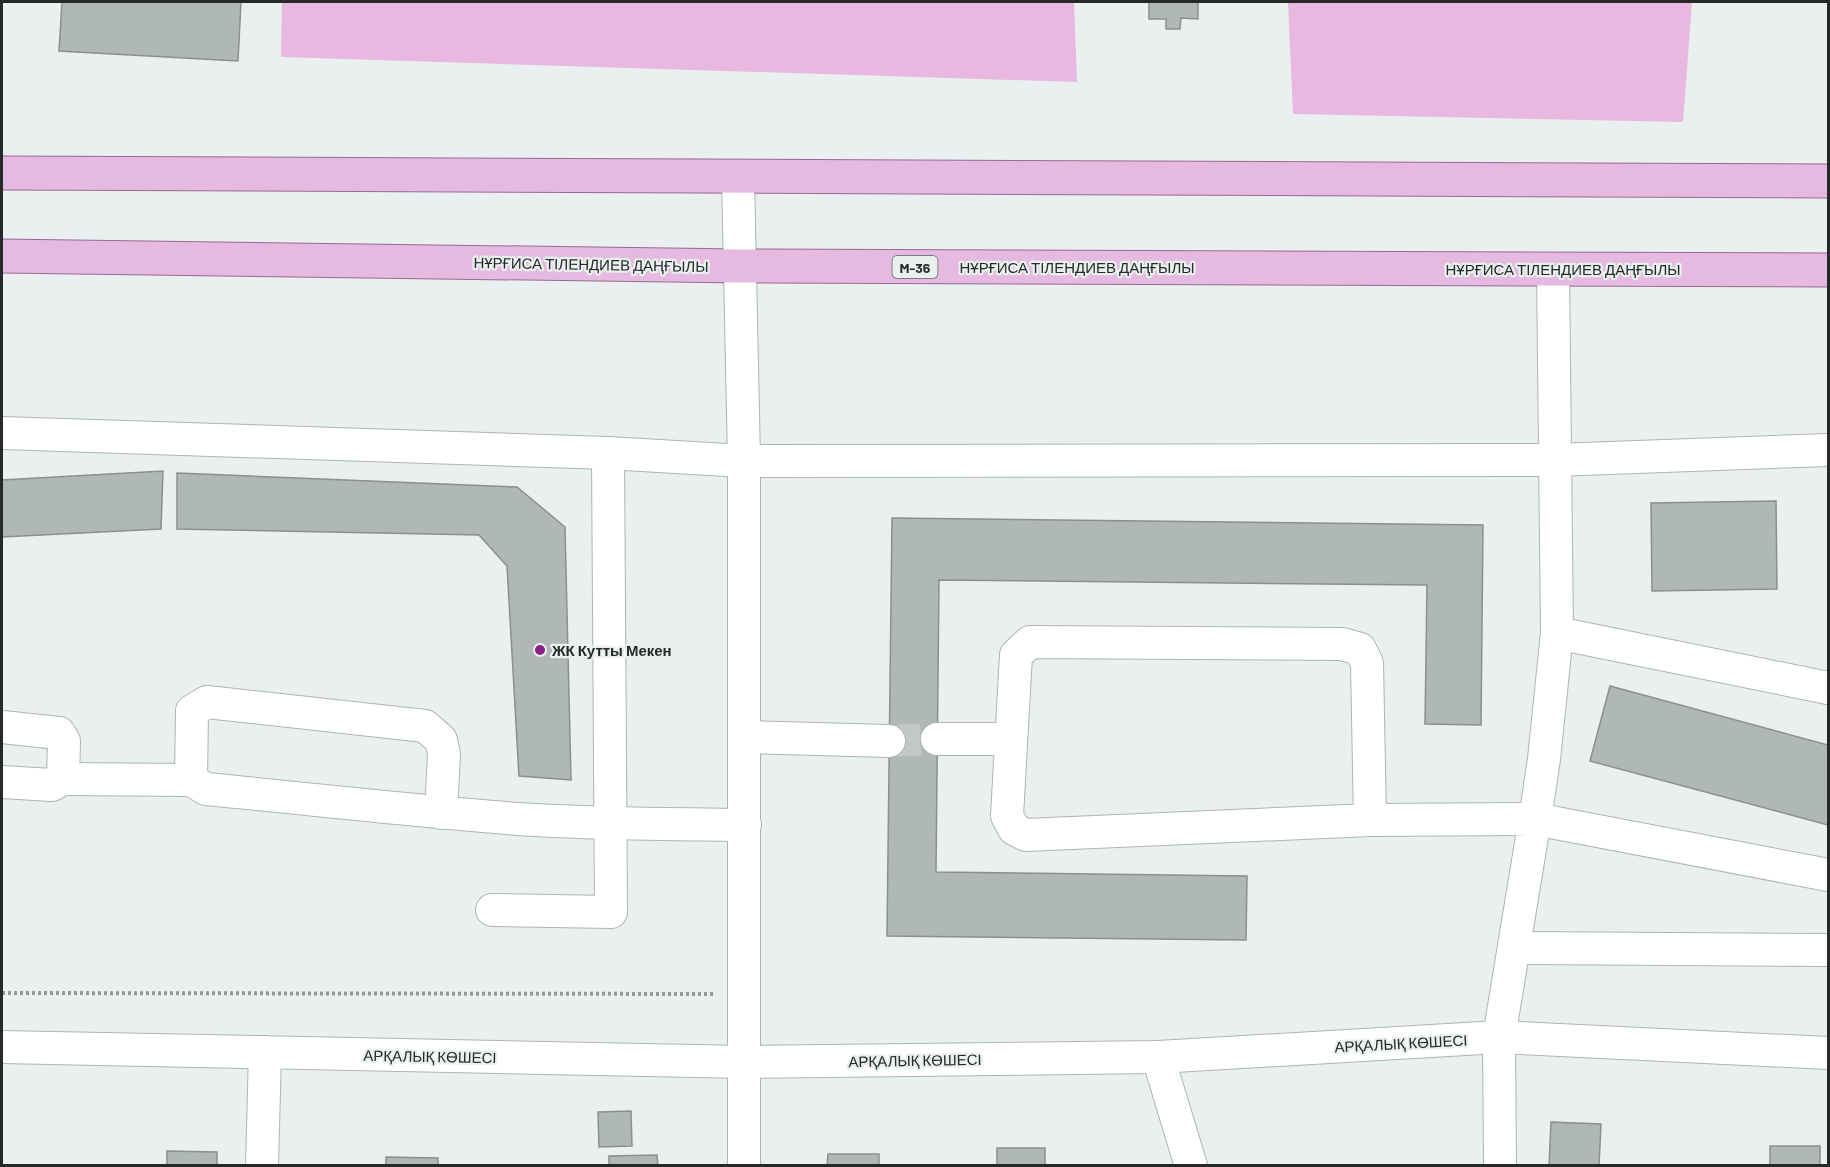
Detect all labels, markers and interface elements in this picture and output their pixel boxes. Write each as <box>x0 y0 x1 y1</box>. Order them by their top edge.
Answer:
street label: НҰРҒИСА ТІЛЕНДИЕВ ДАҢҒЫЛЫ <box>473 253 709 275</box>
road number: M-36 <box>892 256 938 278</box>
street label: НҰРҒИСА ТІЛЕНДИЕВ ДАҢҒЫЛЫ <box>959 258 1195 276</box>
street label: НҰРҒИСА ТІЛЕНДИЕВ ДАҢҒЫЛЫ <box>1445 260 1681 278</box>
place label: ЖК Кутты Мекен <box>551 641 672 659</box>
marker: ЖК Кутты Мекен <box>533 643 547 657</box>
street label: АРҚАЛЫҚ КӨШЕСІ <box>1334 1031 1468 1055</box>
street label: АРҚАЛЫҚ КӨШЕСІ <box>363 1046 497 1066</box>
street label: АРҚАЛЫҚ КӨШЕСІ <box>848 1050 982 1070</box>

